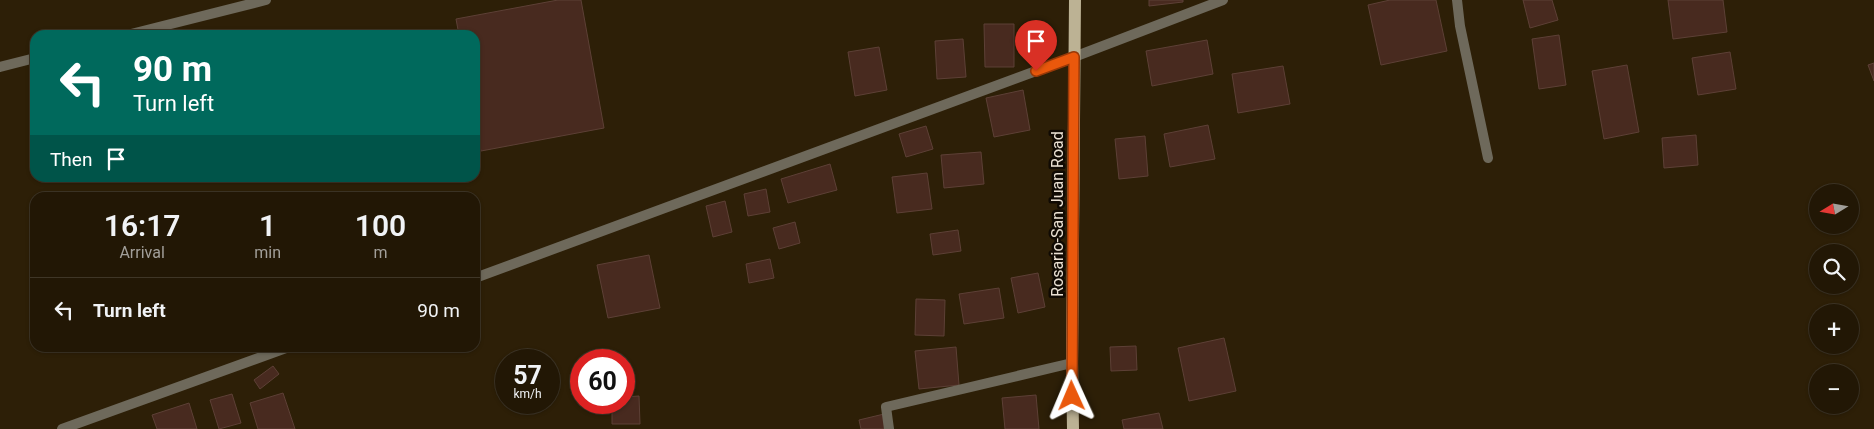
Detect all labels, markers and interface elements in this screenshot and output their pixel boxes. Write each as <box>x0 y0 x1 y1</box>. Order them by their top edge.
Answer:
pin <box>1015 20 1057 71</box>
icon: arrive <box>1022 27 1050 55</box>
text: 90 m <box>133 49 212 90</box>
icon: left <box>50 50 115 115</box>
text: Turn left <box>133 91 214 116</box>
street label: Rosario-San Juan Road <box>1048 131 1067 297</box>
icon: arrive <box>102 145 130 173</box>
text: Then <box>50 148 92 171</box>
north arrow <box>1809 184 1859 234</box>
map controls <box>1809 184 1859 414</box>
text: 16:17 <box>104 208 181 243</box>
text: 1 <box>259 208 276 243</box>
text: 100 <box>355 208 406 243</box>
text: Arrival <box>119 243 165 262</box>
text: min <box>254 243 281 262</box>
text: m <box>373 243 388 262</box>
button: search <box>1809 244 1859 294</box>
icon: left <box>50 296 78 324</box>
text: Turn left <box>93 299 166 322</box>
text: 90 m <box>417 299 460 322</box>
button: + <box>1809 304 1859 354</box>
speed limit sign: 60 <box>570 349 635 414</box>
text: 57 <box>513 361 542 390</box>
button: − <box>1809 364 1859 414</box>
position arrow <box>1045 369 1097 421</box>
text: km/h <box>513 387 542 401</box>

